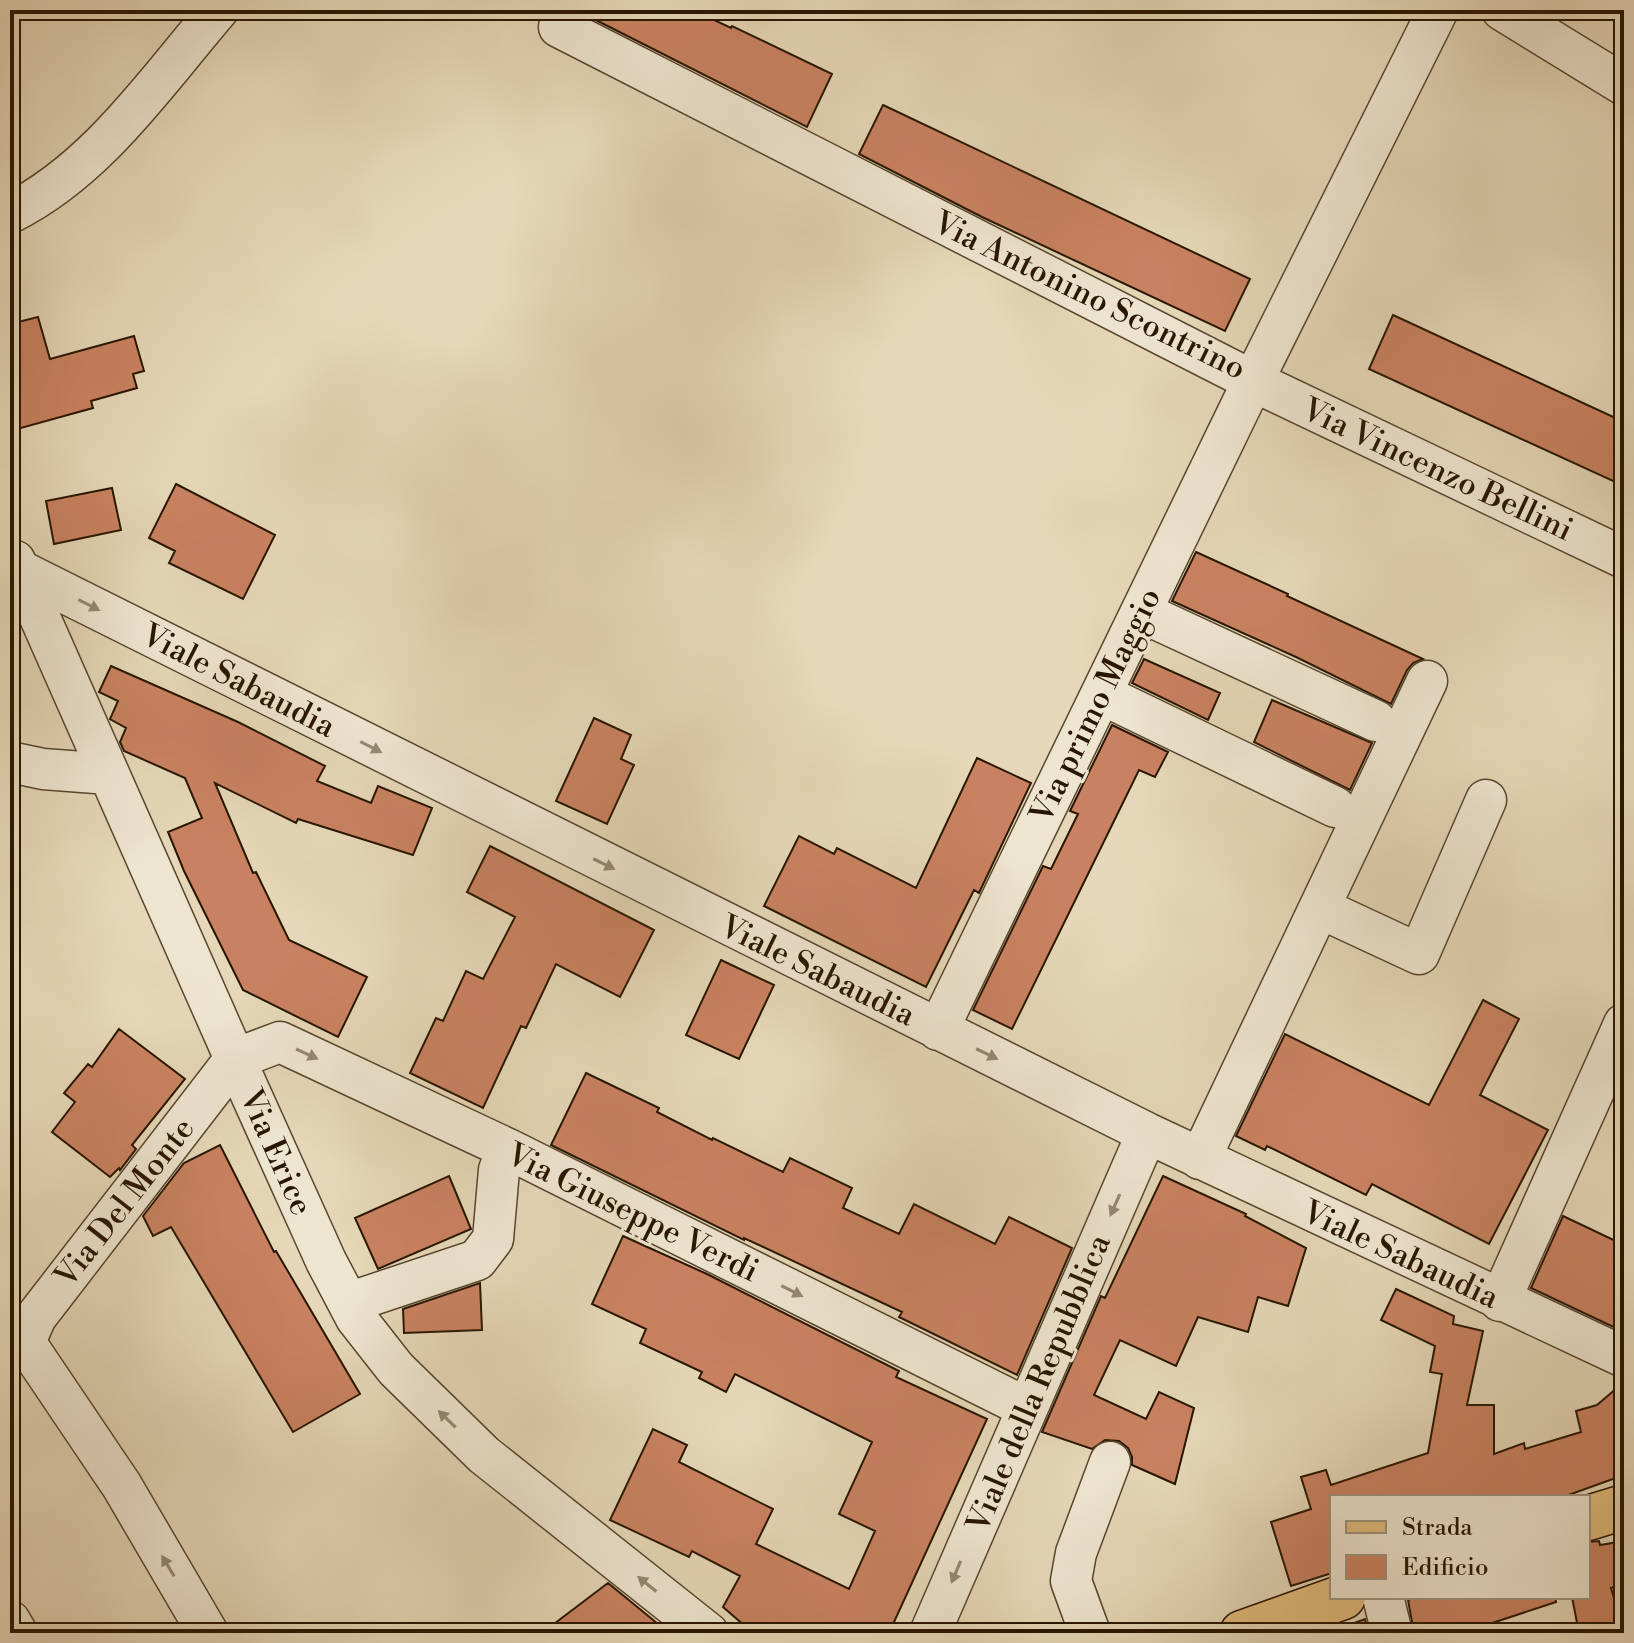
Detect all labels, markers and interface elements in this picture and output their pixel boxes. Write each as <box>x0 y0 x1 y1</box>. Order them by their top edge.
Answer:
street label: Via Antonino Scontrino <box>926 202 1252 389</box>
street label: Via Vincenzo Bellini <box>1295 389 1579 550</box>
street label: Via primo Maggio <box>1021 581 1170 830</box>
one-way arrow <box>77 598 100 612</box>
street label: Viale Sabaudia <box>134 614 343 747</box>
one-way arrow <box>360 740 383 754</box>
one-way arrow <box>592 857 615 870</box>
street label: Viale Sabaudia <box>713 906 922 1036</box>
one-way arrow <box>295 1047 319 1061</box>
one-way arrow <box>975 1047 998 1061</box>
street label: Via Erice <box>230 1082 322 1222</box>
street label: Via Del Monte <box>46 1110 203 1296</box>
street label: Via Giuseppe Verdi <box>499 1134 765 1291</box>
street label: Viale Sabaudia <box>1295 1192 1506 1318</box>
one-way arrow <box>1109 1193 1122 1217</box>
street label: Viale della Repubblica <box>958 1228 1120 1539</box>
one-way arrow <box>781 1284 804 1298</box>
one-way arrow <box>438 1410 457 1429</box>
legend <box>1330 1495 1590 1599</box>
text: Strada <box>1402 1513 1473 1543</box>
text: Edificio <box>1402 1553 1488 1583</box>
one-way arrow <box>161 1555 175 1577</box>
one-way arrow <box>949 1560 963 1584</box>
one-way arrow <box>638 1576 658 1593</box>

